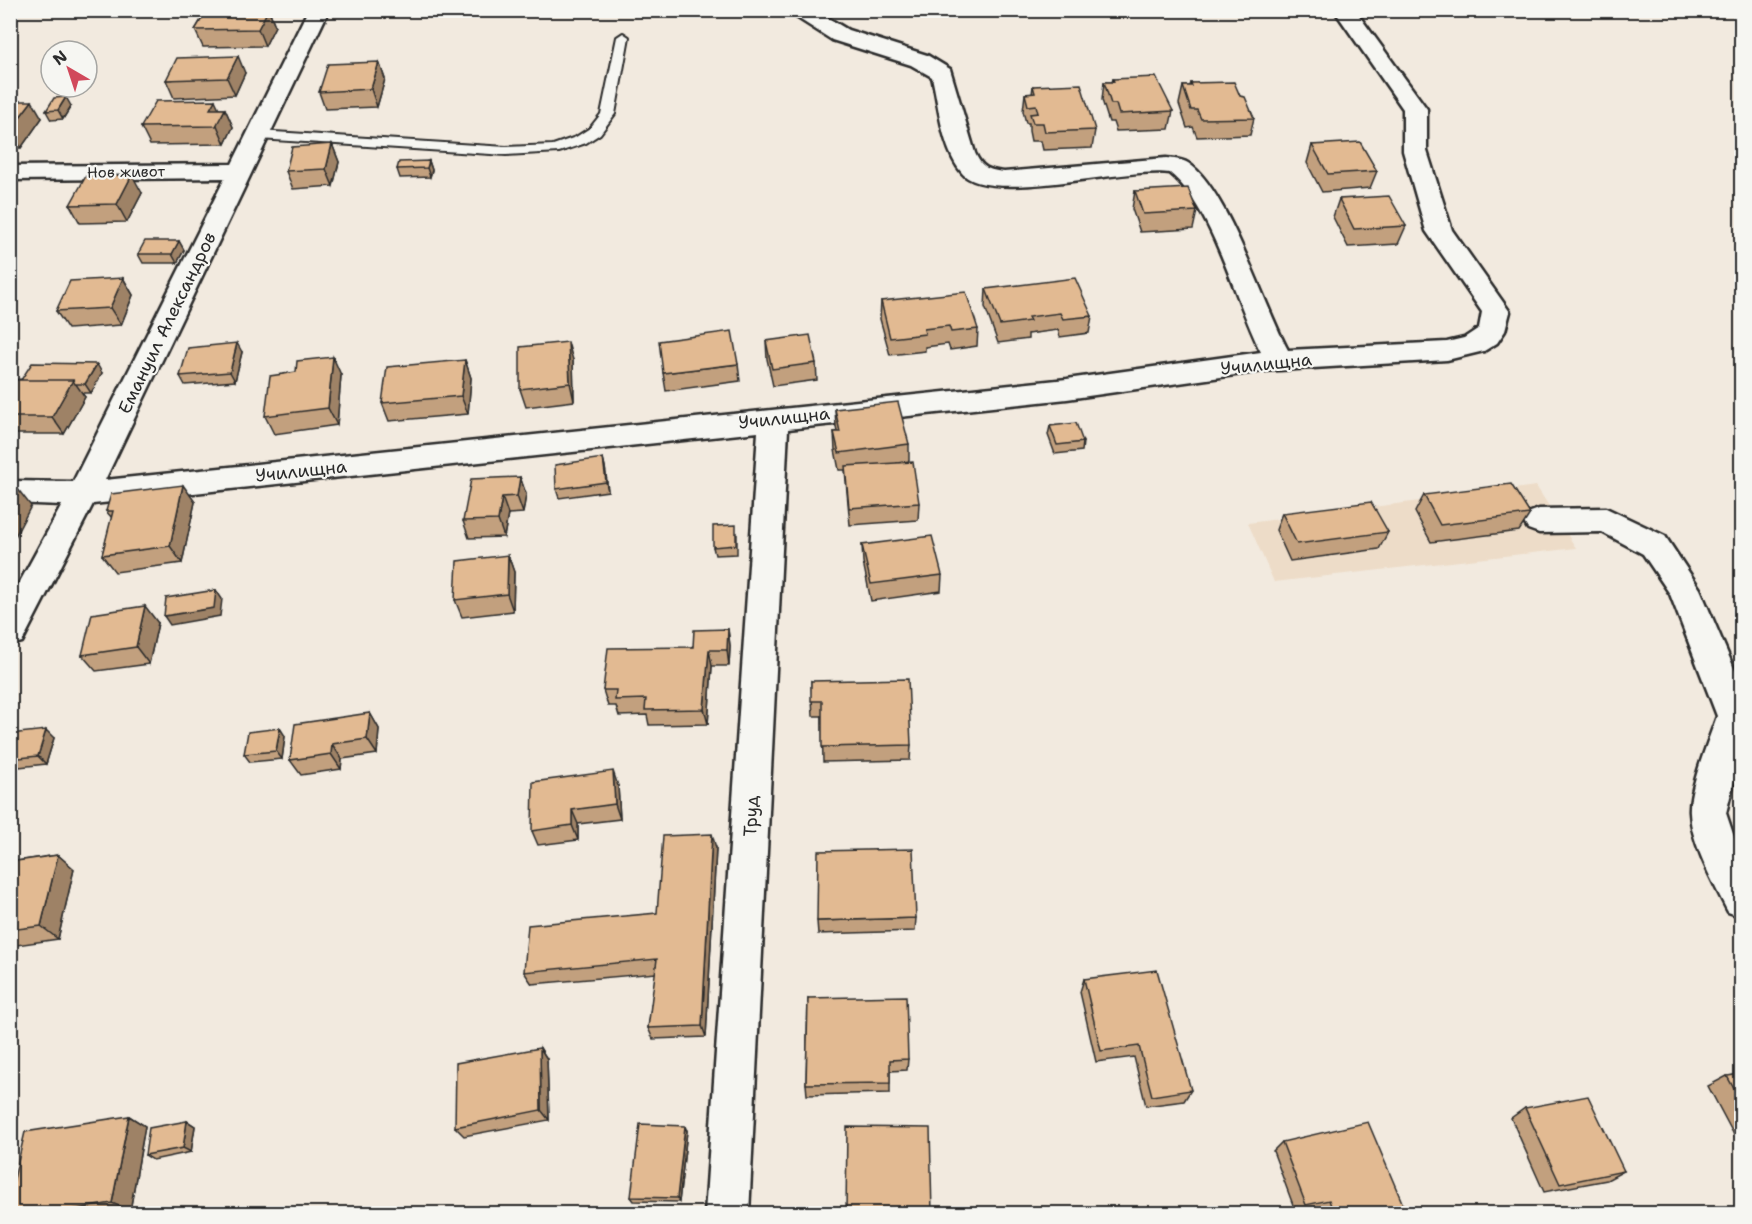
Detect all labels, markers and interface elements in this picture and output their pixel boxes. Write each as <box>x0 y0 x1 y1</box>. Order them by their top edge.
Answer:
north arrow <box>39 39 99 99</box>
text: N <box>48 46 71 70</box>
street label: Нов живот <box>87 161 166 183</box>
street label: Емануил Александров <box>112 228 222 418</box>
street label: Училищна <box>1219 347 1313 381</box>
street label: Училищна <box>737 401 831 435</box>
street label: Училищна <box>254 454 348 488</box>
street label: Труд <box>738 794 764 837</box>

